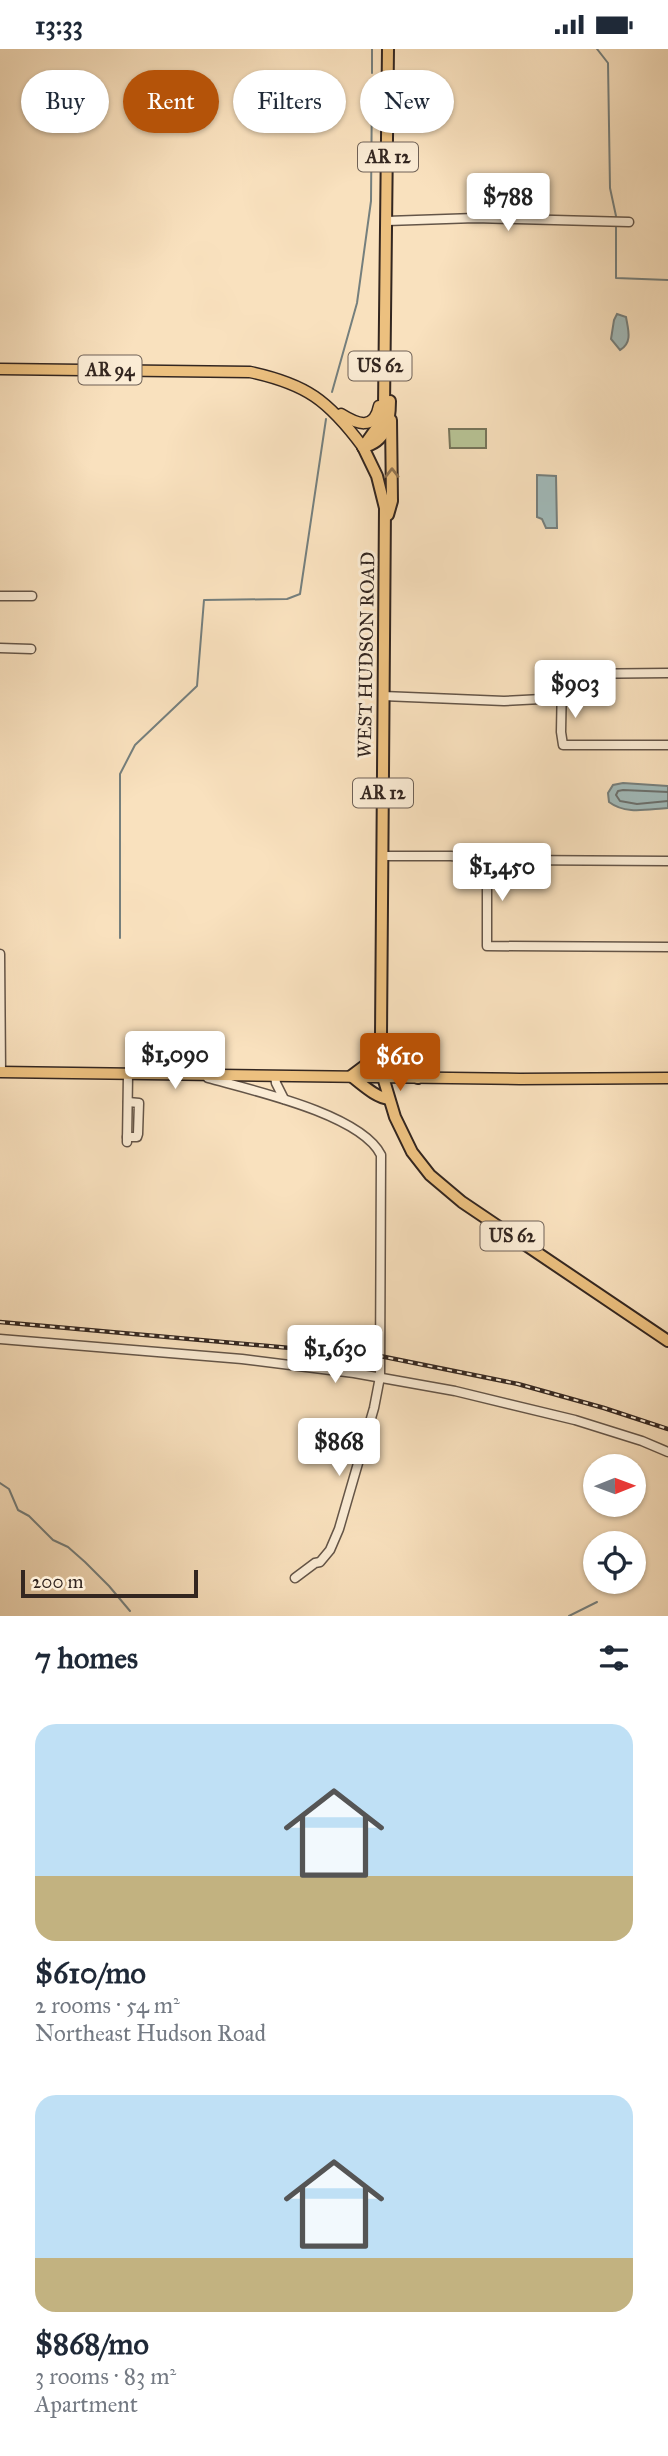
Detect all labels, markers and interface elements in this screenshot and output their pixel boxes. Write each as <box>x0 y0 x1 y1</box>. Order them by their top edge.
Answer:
text: 13:33 <box>35 9 83 41</box>
chip: Buy <box>21 70 109 133</box>
chip: Rent <box>123 70 219 133</box>
chip: Filters <box>233 70 346 133</box>
chip: New <box>360 70 454 133</box>
road number: AR 12 <box>358 143 418 171</box>
pin: $788 <box>467 173 549 233</box>
text: $788 <box>483 182 533 210</box>
road number: US 62 <box>348 351 412 381</box>
road number: AR 94 <box>78 355 142 384</box>
one-way arrow <box>384 468 400 478</box>
street label: WEST HUDSON ROAD <box>353 552 379 758</box>
pin: $903 <box>534 661 616 720</box>
text: $903 <box>551 669 599 697</box>
road number: AR 12 <box>353 779 413 807</box>
pin: $1,450 <box>445 843 559 903</box>
text: $1,450 <box>469 852 535 880</box>
pin: $1,090 <box>118 1031 232 1091</box>
pin: $610 <box>359 1033 441 1093</box>
text: $1,090 <box>141 1040 209 1068</box>
text: $610 <box>376 1042 424 1070</box>
road number: US 62 <box>480 1221 544 1251</box>
pin: $1,630 <box>278 1325 392 1385</box>
text: $1,630 <box>303 1334 367 1362</box>
pin: $868 <box>298 1419 380 1478</box>
text: $868 <box>314 1427 364 1455</box>
north arrow <box>583 1454 646 1517</box>
map controls <box>583 1454 646 1594</box>
button: locate <box>583 1531 646 1594</box>
scale bar <box>21 1567 198 1599</box>
text: 200 m <box>32 1570 84 1593</box>
icon: filters <box>595 1639 633 1677</box>
text: 7 homes <box>35 1640 138 1676</box>
icon: home <box>271 1770 397 1896</box>
text: $610/mo <box>35 1955 146 1991</box>
text: 2 rooms · 54 m² <box>35 1991 180 2019</box>
text: Northeast Hudson Road <box>35 2019 266 2047</box>
icon: home <box>271 2141 397 2267</box>
text: $868/mo <box>35 2326 149 2362</box>
text: 3 rooms · 83 m² <box>35 2362 176 2390</box>
text: Apartment <box>35 2390 138 2418</box>

